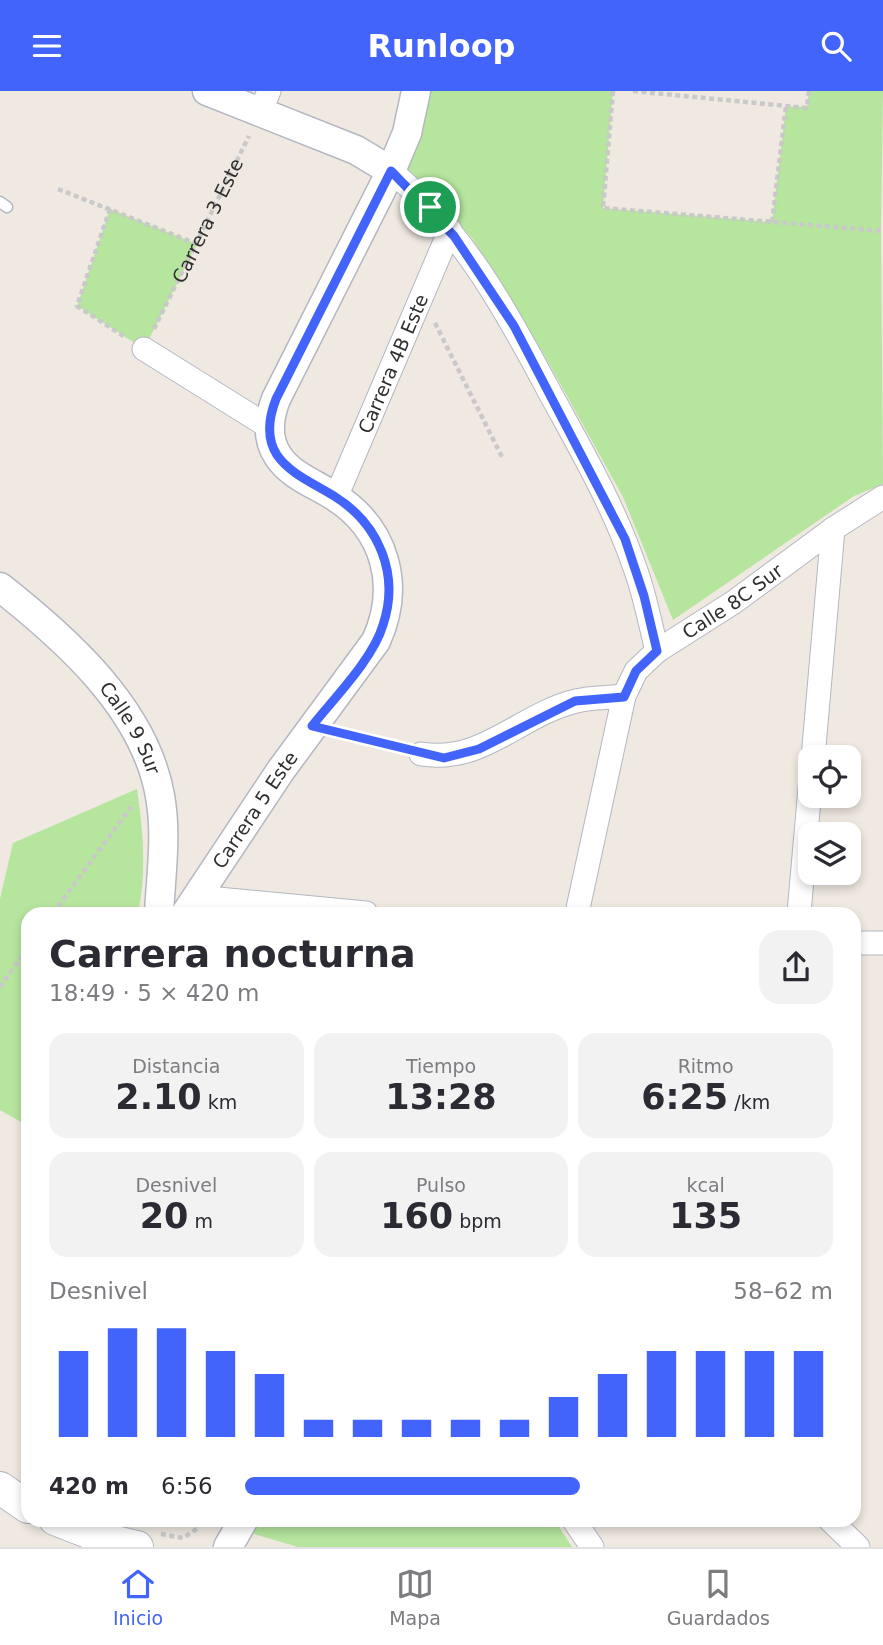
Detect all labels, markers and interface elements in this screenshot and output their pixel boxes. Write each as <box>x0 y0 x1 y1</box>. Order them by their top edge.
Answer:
icon: menu <box>28 27 66 65</box>
text: Runloop <box>367 27 516 65</box>
icon: search <box>817 27 855 65</box>
street label: Carrera 3 Este <box>167 154 247 286</box>
pin <box>400 177 460 237</box>
icon: arrive <box>411 188 449 226</box>
street label: Carrera 4B Este <box>354 291 432 437</box>
street label: Calle 8C Sur <box>678 559 787 643</box>
street label: Calle 9 Sur <box>95 677 165 777</box>
map controls <box>798 745 861 885</box>
button: locate <box>798 745 861 808</box>
street label: Carrera 5 Este <box>208 747 302 873</box>
button: layers <box>798 822 861 885</box>
button: share <box>759 930 833 1004</box>
text: Carrera nocturna <box>49 932 416 976</box>
text: 18:49 · 5 × 420 m <box>49 980 259 1006</box>
text: Distancia <box>132 1055 220 1077</box>
text: Tiempo <box>406 1055 476 1077</box>
text: Ritmo <box>678 1055 734 1077</box>
text: 2.10 <box>115 1077 202 1117</box>
text: 13:28 <box>385 1077 497 1117</box>
text: 6:25 <box>641 1077 728 1117</box>
text: km <box>202 1091 237 1113</box>
text: /km <box>728 1091 770 1113</box>
text: Desnivel <box>135 1174 217 1196</box>
text: Pulso <box>416 1174 466 1196</box>
text: kcal <box>686 1174 725 1196</box>
text: 20 <box>140 1196 188 1236</box>
text: 160 <box>380 1196 453 1236</box>
text: 135 <box>669 1196 742 1236</box>
text: m <box>188 1210 213 1232</box>
text: bpm <box>453 1210 502 1232</box>
text: Desnivel <box>49 1278 148 1304</box>
text: 58–62 m <box>733 1278 833 1304</box>
text: 420 m <box>49 1473 129 1499</box>
text: 6:56 <box>161 1473 213 1499</box>
tab: Inicio <box>113 1565 163 1629</box>
tab: Mapa <box>389 1565 441 1629</box>
tab: Guardados <box>667 1565 770 1629</box>

